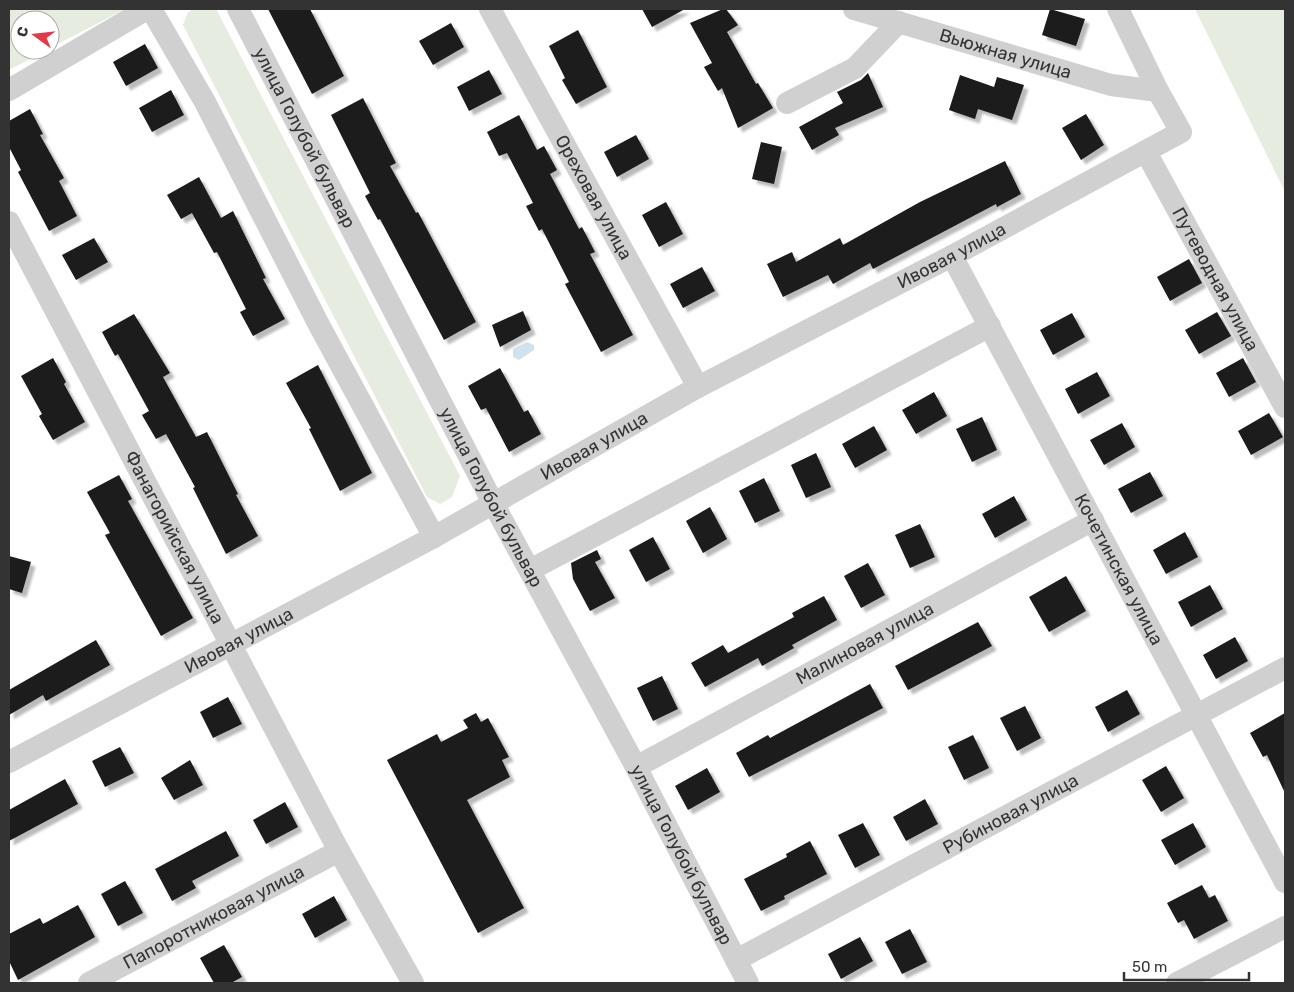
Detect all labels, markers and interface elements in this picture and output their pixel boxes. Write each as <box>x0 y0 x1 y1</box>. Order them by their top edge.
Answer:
north arrow <box>10 10 60 60</box>
street label: Вьюжная улица <box>937 24 1074 84</box>
text: С <box>13 25 32 39</box>
street label: улица Голубой бульвар <box>249 44 360 232</box>
street label: Ореховая улица <box>550 131 637 264</box>
street label: Путеводная улица <box>1167 204 1263 355</box>
street label: Ивовая улица <box>893 218 1010 293</box>
street label: улица Голубой бульвар <box>435 404 548 591</box>
street label: Ивовая улица <box>537 407 652 485</box>
street label: Фанагорийская улица <box>120 447 229 628</box>
street label: Кочетинская улица <box>1070 490 1168 649</box>
street label: Малиновая улица <box>792 597 937 689</box>
street label: Ивовая улица <box>181 603 297 678</box>
street label: улица Голубой бульвар <box>626 761 737 949</box>
street label: Рубиновая улица <box>939 769 1082 859</box>
street label: Папоротниковая улица <box>119 860 308 974</box>
scale bar <box>1124 950 1249 982</box>
text: 50 m <box>1132 958 1167 976</box>

